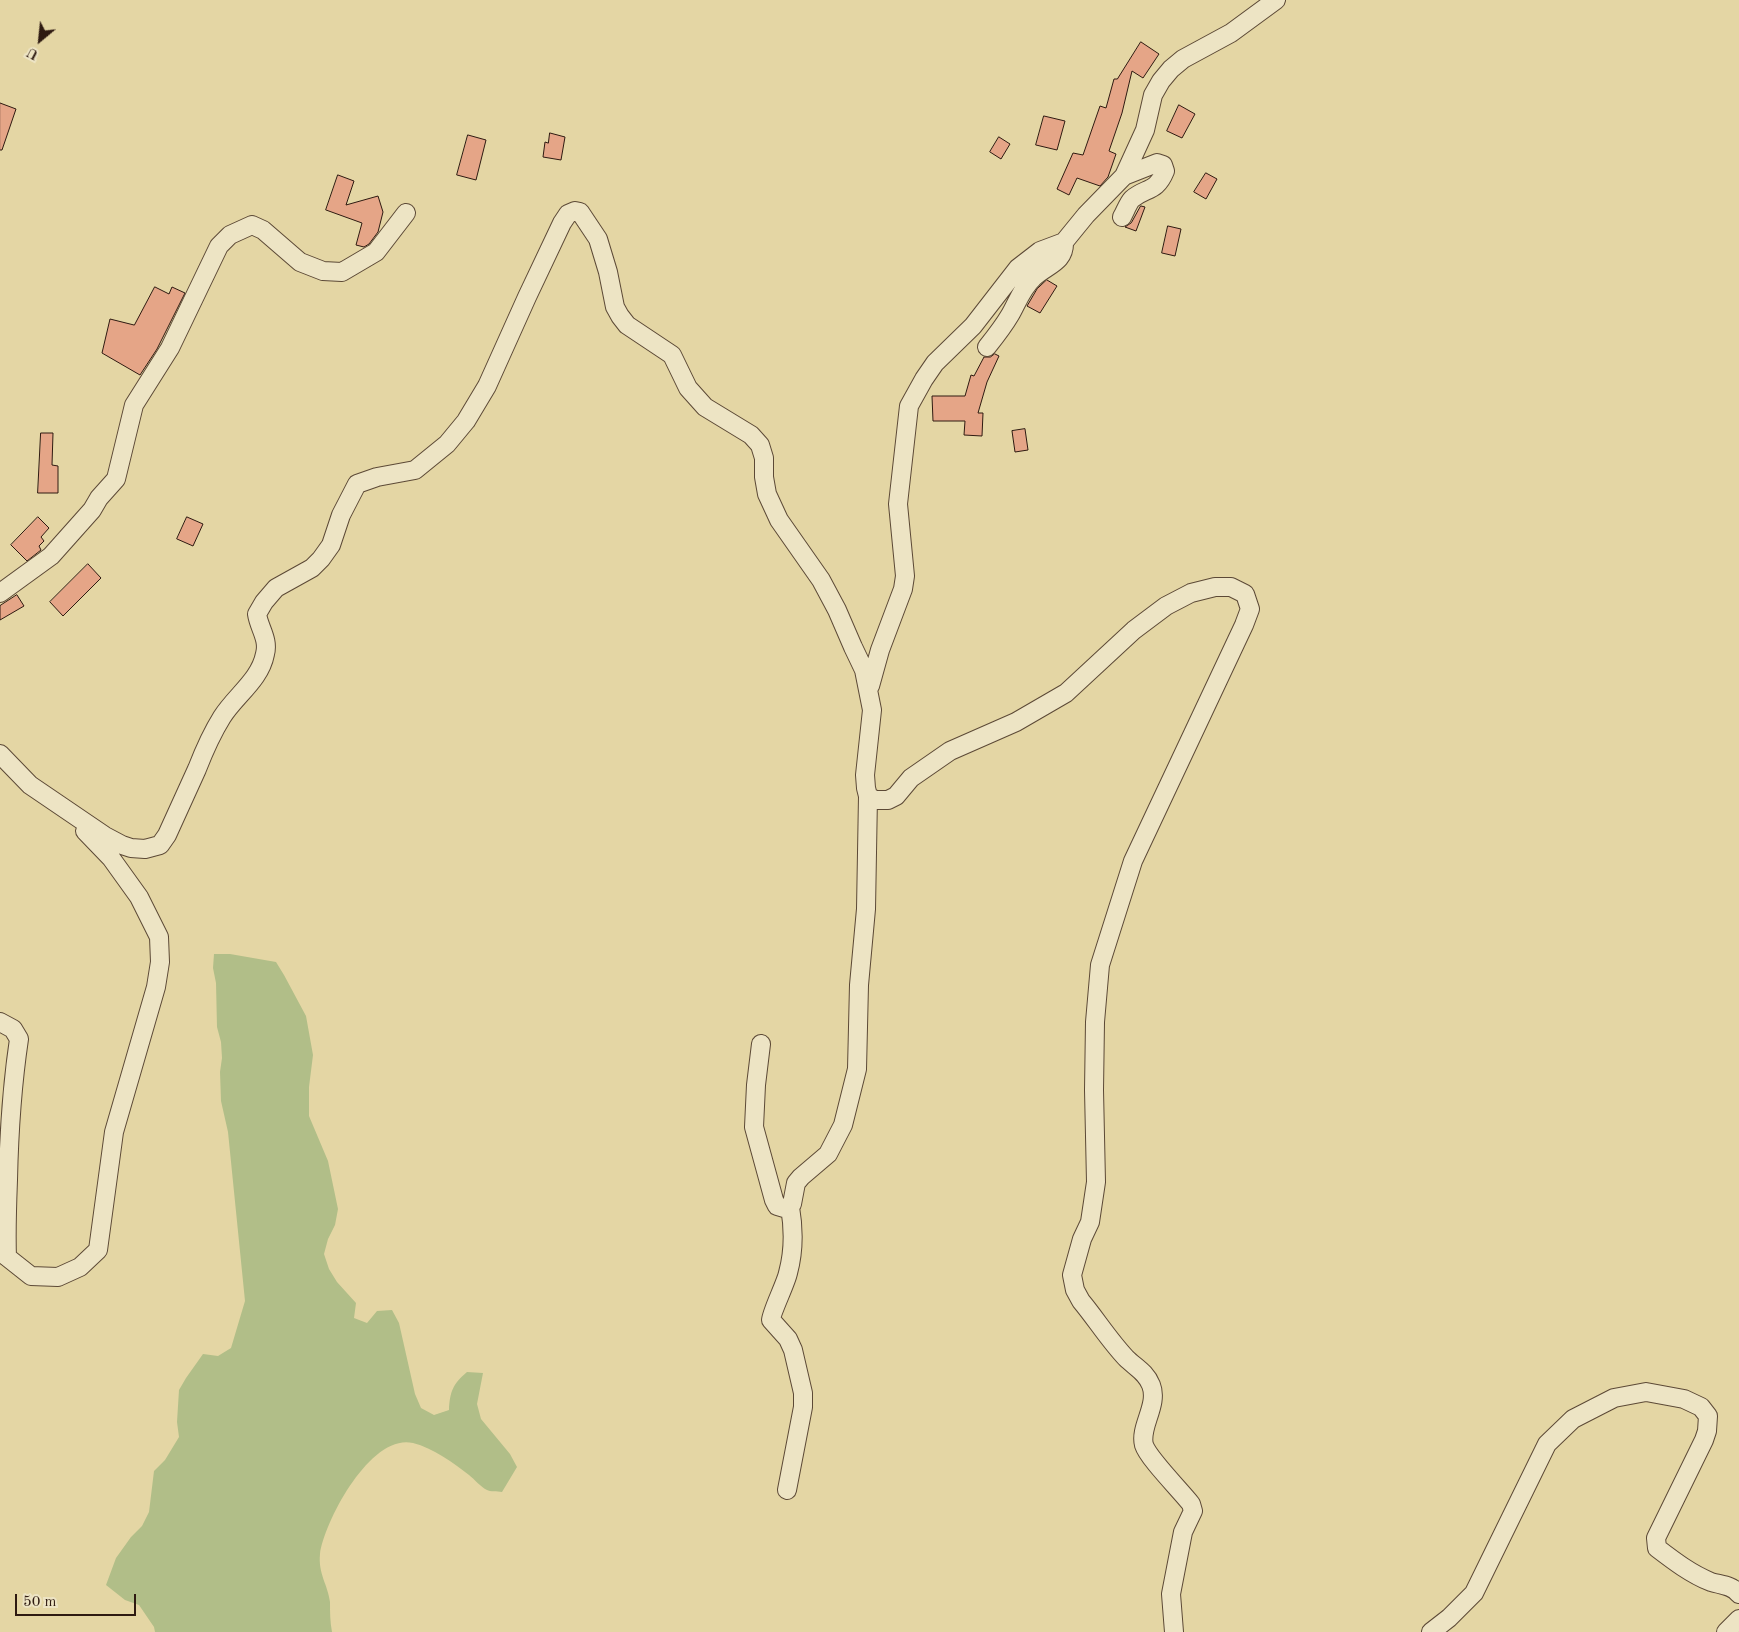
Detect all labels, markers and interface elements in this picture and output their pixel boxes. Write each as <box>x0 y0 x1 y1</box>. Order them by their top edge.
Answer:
north arrow <box>15 15 65 65</box>
text: U <box>25 44 41 62</box>
scale bar <box>18 1584 139 1616</box>
text: 50 m <box>23 1595 57 1610</box>

